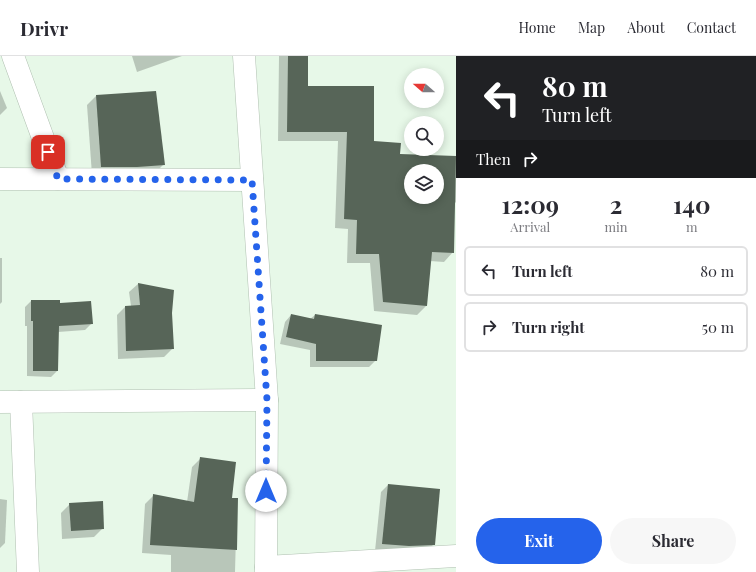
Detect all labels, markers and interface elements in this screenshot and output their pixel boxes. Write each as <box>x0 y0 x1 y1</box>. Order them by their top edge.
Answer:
text: Drivr <box>20 15 68 41</box>
text: Home <box>518 18 556 37</box>
text: Map <box>578 18 605 37</box>
text: About <box>627 18 665 37</box>
text: Contact <box>687 18 736 37</box>
text: 80 m <box>542 67 608 104</box>
north arrow <box>404 68 444 108</box>
map controls <box>404 68 444 204</box>
icon: left <box>476 72 528 124</box>
text: Turn left <box>542 103 612 127</box>
button: search <box>404 116 444 156</box>
pin <box>31 135 65 169</box>
icon: arrive <box>37 141 59 163</box>
icon: right <box>519 148 541 170</box>
text: Then <box>476 149 511 169</box>
button: layers <box>404 164 444 204</box>
text: 12:09 <box>502 188 559 220</box>
text: 2 <box>610 188 622 220</box>
text: 140 <box>673 188 710 220</box>
text: Arrival <box>510 218 550 235</box>
text: min <box>604 218 628 235</box>
text: m <box>686 218 698 235</box>
icon: left <box>478 260 500 282</box>
text: Turn left <box>512 261 573 281</box>
text: 80 m <box>700 261 734 281</box>
icon: right <box>478 316 500 338</box>
text: Turn right <box>512 317 585 337</box>
text: 50 m <box>702 317 734 337</box>
position arrow <box>245 470 287 512</box>
button: Exit <box>476 518 602 564</box>
button: Share <box>610 518 736 564</box>

